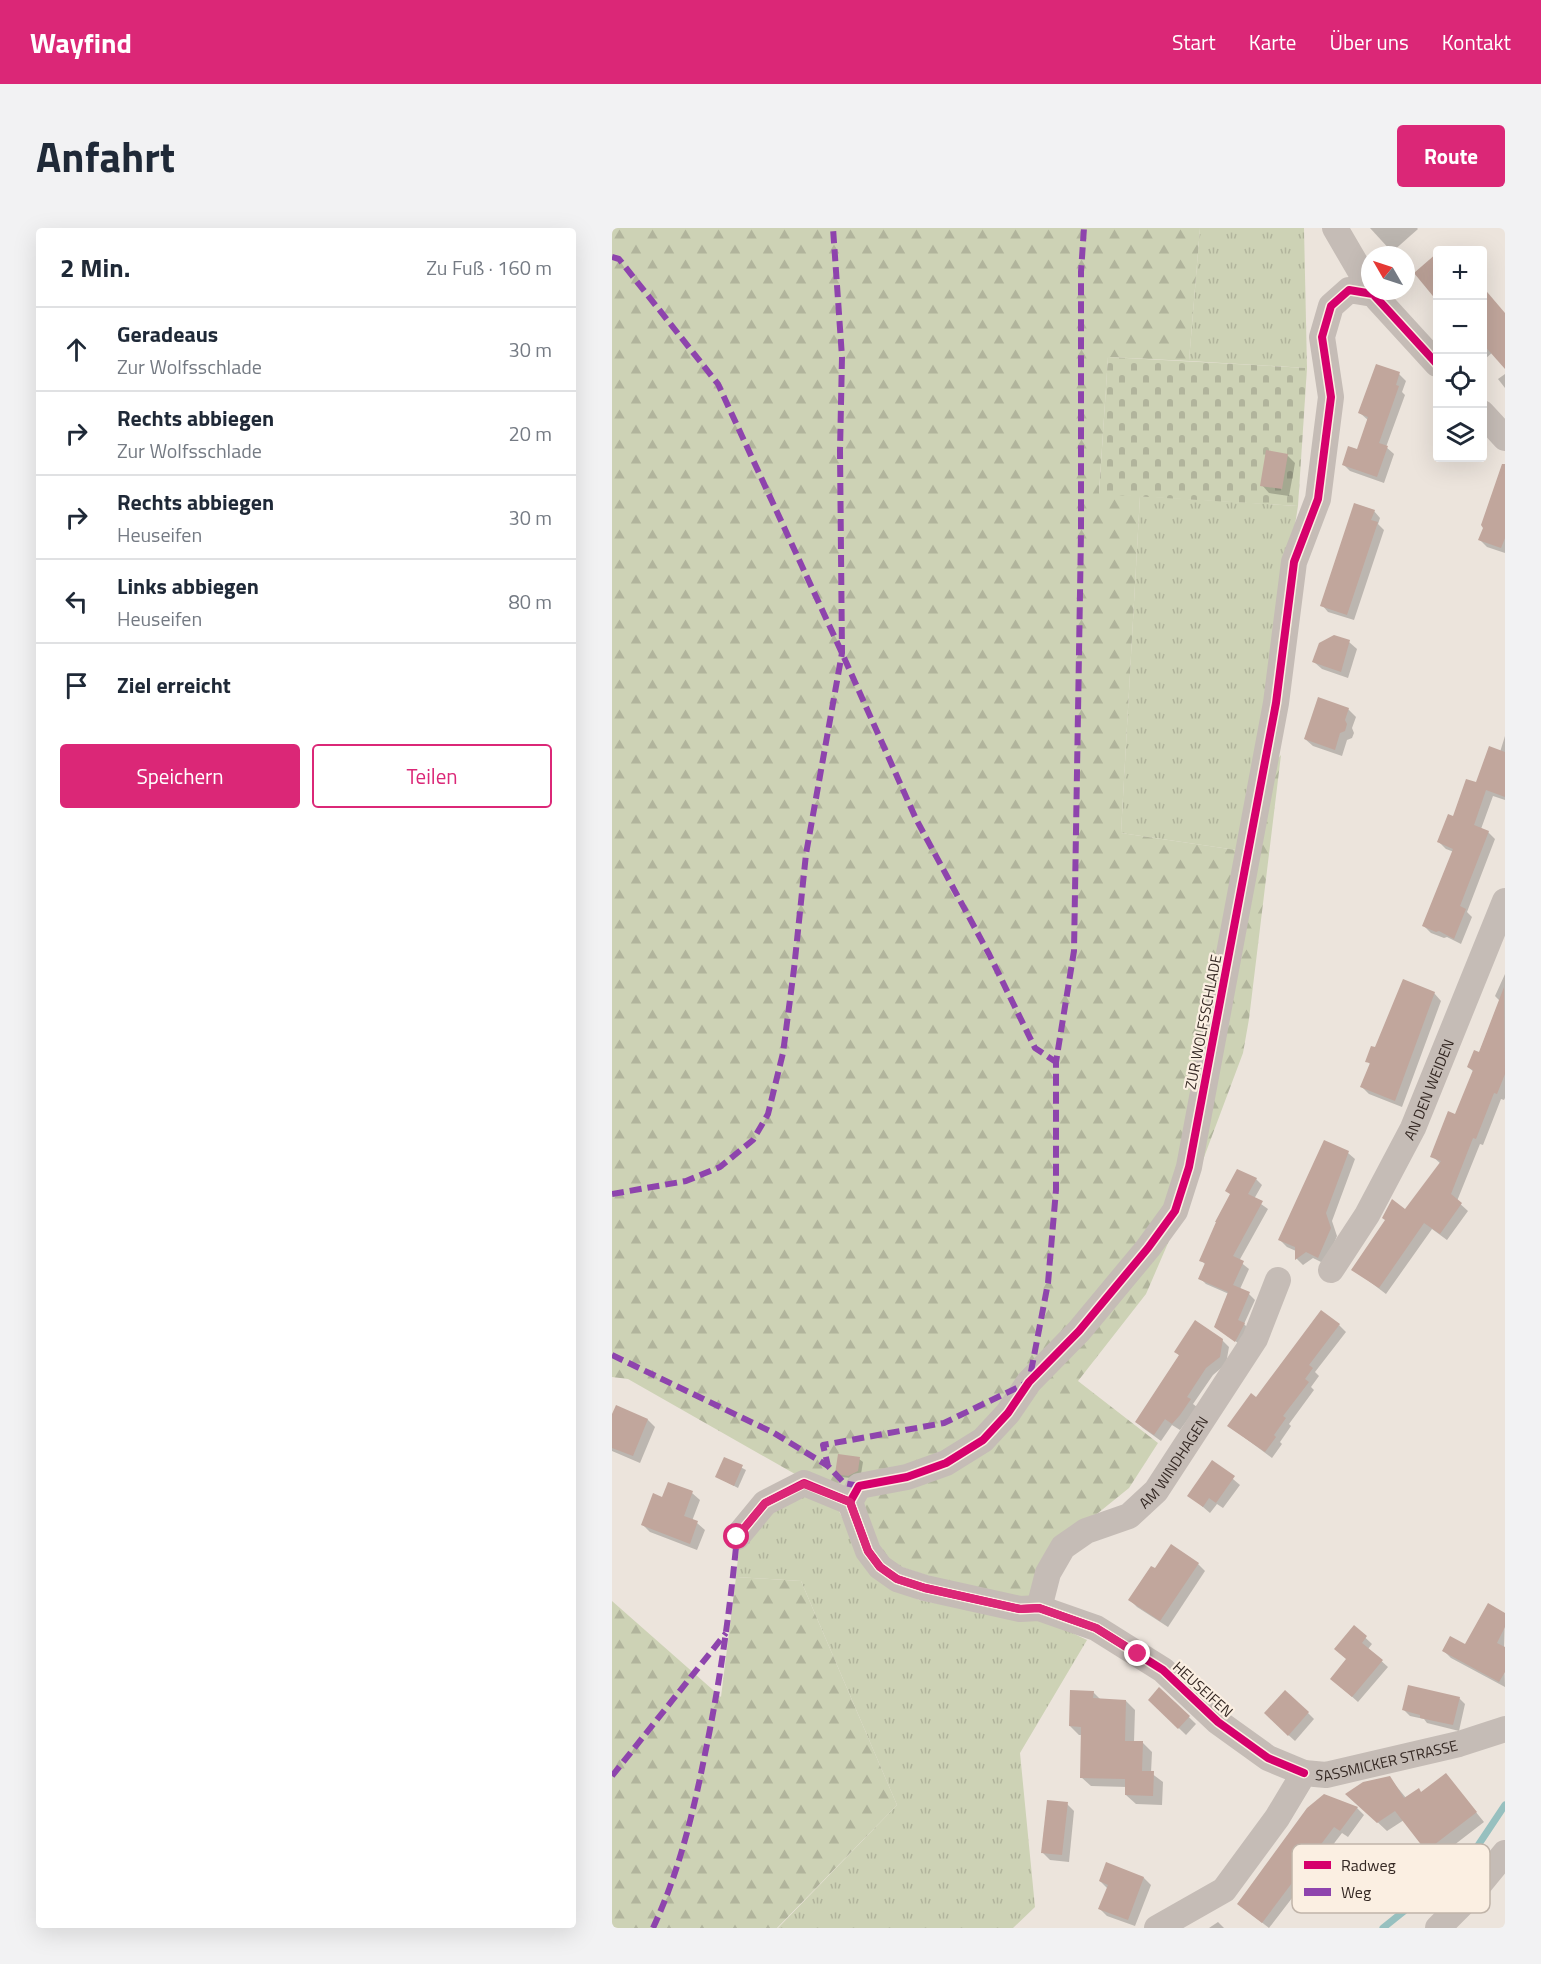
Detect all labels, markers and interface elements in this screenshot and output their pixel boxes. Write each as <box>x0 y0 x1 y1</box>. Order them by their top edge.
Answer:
text: Wayfind <box>30 21 132 64</box>
text: Start <box>1172 26 1216 58</box>
text: Karte <box>1249 26 1296 58</box>
text: Über uns <box>1329 26 1409 58</box>
text: Kontakt <box>1442 26 1511 58</box>
text: Anfahrt <box>36 124 175 188</box>
button: Route <box>1397 125 1505 187</box>
north arrow <box>1361 246 1415 300</box>
map controls <box>1433 246 1487 462</box>
button: + <box>1433 246 1487 300</box>
text: 2 Min. <box>60 248 130 287</box>
text: Zu Fuß · 160 m <box>426 252 552 283</box>
button: − <box>1433 300 1487 354</box>
text: Geradeaus <box>117 317 218 351</box>
icon: ahead <box>60 333 93 366</box>
text: 30 m <box>508 334 552 365</box>
text: Zur Wolfsschlade <box>117 351 262 382</box>
button: locate <box>1433 354 1487 408</box>
text: Rechts abbiegen <box>117 401 274 435</box>
button: layers <box>1433 408 1487 462</box>
icon: right <box>60 417 93 450</box>
text: 20 m <box>508 418 552 449</box>
text: Zur Wolfsschlade <box>117 435 262 466</box>
text: Rechts abbiegen <box>117 485 274 519</box>
icon: right <box>60 501 93 534</box>
text: 30 m <box>508 502 552 533</box>
text: Heuseifen <box>117 519 202 550</box>
text: Links abbiegen <box>117 569 259 603</box>
icon: left <box>60 585 93 618</box>
text: 80 m <box>508 586 552 617</box>
text: Heuseifen <box>117 603 202 634</box>
text: Ziel erreicht <box>117 668 231 702</box>
icon: arrive <box>60 669 93 702</box>
button: Speichern <box>60 744 300 808</box>
button: Teilen <box>312 744 552 808</box>
street label: ZUR WOLFSSCHLADE <box>1179 953 1227 1091</box>
street label: AN DEN WEIDEN <box>1397 1035 1460 1144</box>
street label: AM WINDHAGEN <box>1133 1411 1213 1513</box>
route start <box>723 1523 749 1549</box>
route end <box>1124 1640 1150 1666</box>
street label: HEUSEIFEN <box>1168 1656 1238 1722</box>
street label: SASSMICKER STRASSE <box>1314 1733 1460 1787</box>
legend <box>1292 1844 1490 1913</box>
text: Radweg <box>1341 1853 1396 1877</box>
text: Weg <box>1341 1880 1371 1904</box>

